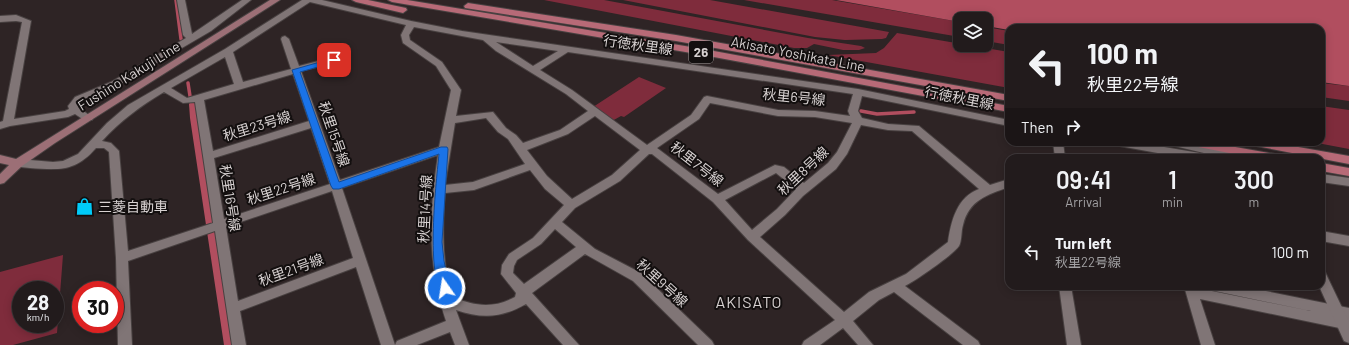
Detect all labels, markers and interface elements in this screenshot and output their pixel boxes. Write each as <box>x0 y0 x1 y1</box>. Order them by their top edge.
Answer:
map controls <box>953 12 993 52</box>
button: layers <box>953 12 993 52</box>
street label: 行徳秋里線 <box>602 31 674 58</box>
street label: Akisato Yoshikata Line <box>730 32 867 75</box>
text: 100 m <box>1087 36 1158 70</box>
street label: Fushino Kakuji Line <box>74 37 183 114</box>
icon: left <box>1021 40 1073 92</box>
road number: 26 <box>689 41 713 63</box>
pin <box>317 43 351 77</box>
icon: arrive <box>323 49 345 71</box>
text: 秋里22号線 <box>1087 73 1178 95</box>
street label: 行徳秋里線 <box>923 82 995 113</box>
street label: 秋里6号線 <box>762 85 826 108</box>
street label: 秋里15号線 <box>315 99 354 169</box>
street label: 秋里23号線 <box>221 107 293 144</box>
icon: right <box>1062 116 1084 138</box>
text: Then <box>1021 118 1054 136</box>
street label: 秋里7号線 <box>667 138 727 190</box>
street label: 秋里8号線 <box>774 143 832 198</box>
street label: 秋里16号線 <box>217 163 244 233</box>
text: 09:41 <box>1056 165 1111 194</box>
text: 1 <box>1168 165 1177 194</box>
text: 300 <box>1234 165 1274 194</box>
street label: 秋里22号線 <box>244 169 317 208</box>
street label: 秋里14号線 <box>414 174 435 244</box>
text: Arrival <box>1065 194 1102 210</box>
text: min <box>1162 194 1183 210</box>
text: m <box>1249 194 1259 210</box>
shop icon: 三菱自動車 <box>75 197 95 217</box>
place label: 三菱自動車 <box>98 198 168 215</box>
text: Turn left <box>1055 234 1111 252</box>
icon: left <box>1021 241 1043 263</box>
text: 100 m <box>1271 243 1309 261</box>
street label: 秋里21号線 <box>256 250 326 289</box>
text: 秋里22号線 <box>1055 254 1121 270</box>
street label: 秋里9号線 <box>633 255 692 310</box>
position arrow <box>424 267 466 309</box>
speed limit sign: 30 <box>72 281 124 333</box>
text: 28 <box>27 290 49 314</box>
district label: AKISATO <box>716 292 782 311</box>
text: km/h <box>27 311 49 323</box>

